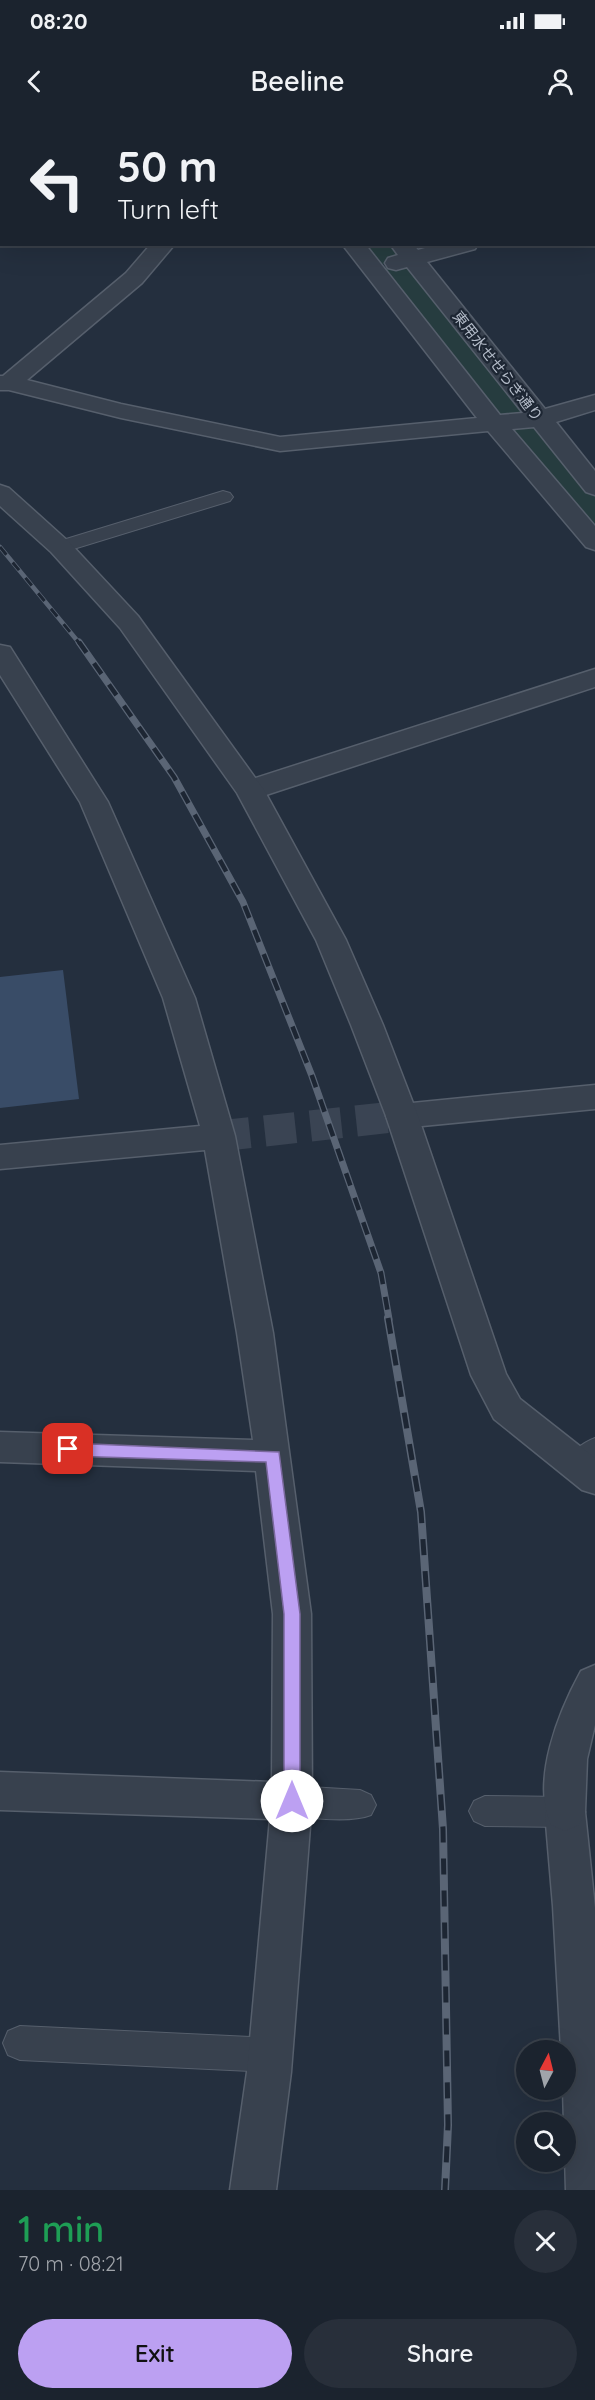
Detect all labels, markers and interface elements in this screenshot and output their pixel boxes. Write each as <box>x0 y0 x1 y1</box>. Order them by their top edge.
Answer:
text: 08:20 <box>30 7 88 35</box>
text: Beeline <box>251 64 344 98</box>
icon: back <box>18 65 51 98</box>
icon: person <box>544 65 577 98</box>
text: 50 m <box>117 140 217 193</box>
icon: left <box>18 144 96 222</box>
text: Turn left <box>117 192 219 226</box>
street label: 東用水せせらぎ通り <box>449 307 547 425</box>
pin <box>42 1423 93 1474</box>
icon: arrive <box>51 1432 84 1465</box>
position arrow <box>260 1769 324 1833</box>
north arrow <box>516 2040 576 2100</box>
map controls <box>516 2040 576 2172</box>
button: search <box>516 2112 576 2172</box>
text: 1 min <box>18 2206 104 2251</box>
button: close <box>514 2210 577 2273</box>
text: 70 m · 08:21 <box>18 2251 124 2276</box>
button: Exit <box>18 2319 292 2388</box>
button: Share <box>304 2319 577 2388</box>

